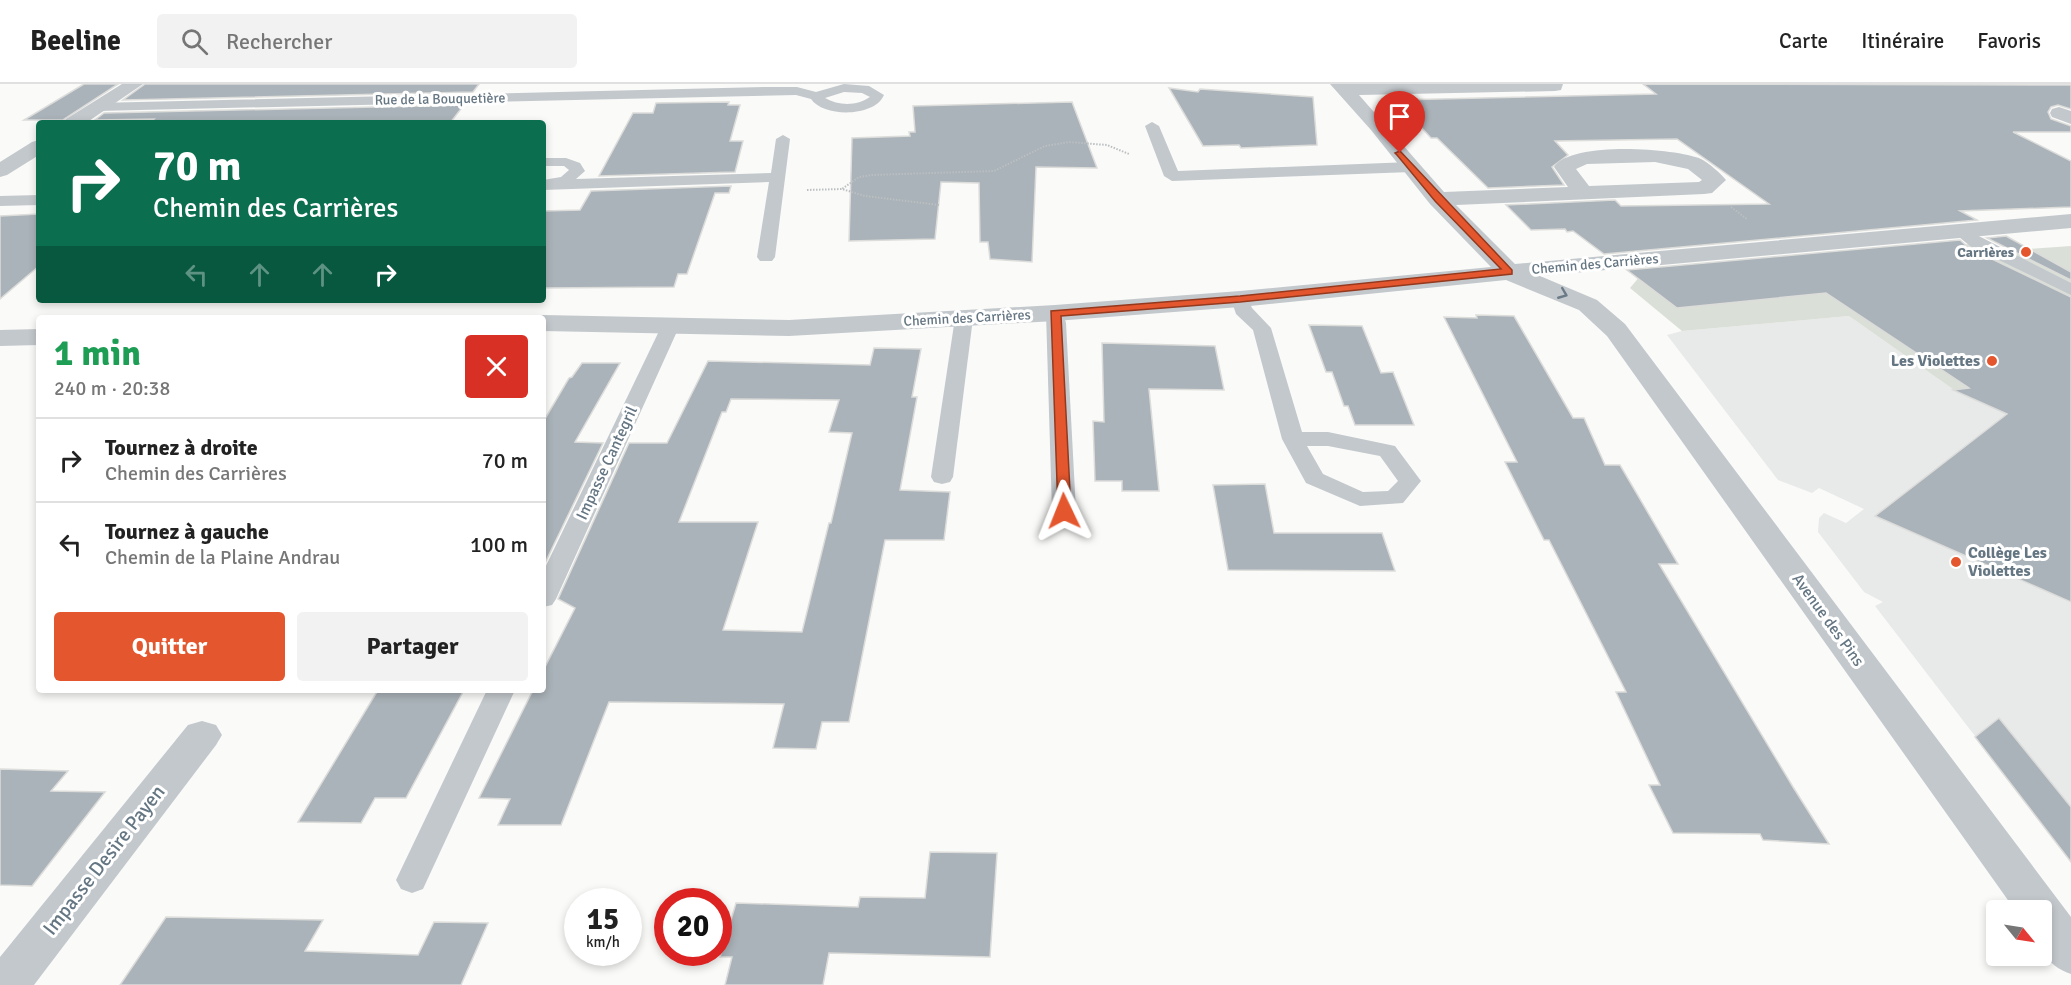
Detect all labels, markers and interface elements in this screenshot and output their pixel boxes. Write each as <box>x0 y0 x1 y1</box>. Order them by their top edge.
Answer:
search box <box>157 14 577 68</box>
text: Beeline <box>30 24 121 58</box>
icon: search <box>178 25 211 58</box>
text: Rechercher <box>226 28 332 55</box>
text: Carte <box>1779 28 1828 54</box>
text: Itinéraire <box>1861 28 1944 54</box>
text: Favoris <box>1977 28 2041 54</box>
street label: Rue de la Bouquetière <box>374 89 506 109</box>
pin <box>1374 91 1425 153</box>
icon: arrive <box>1383 100 1416 133</box>
text: 70 m <box>153 141 242 192</box>
icon: right <box>54 144 132 222</box>
text: Chemin des Carrières <box>153 192 398 225</box>
place label: Carrières <box>1957 244 2014 261</box>
marker: Carrières <box>2019 245 2033 259</box>
street label: Chemin des Carrières <box>1531 250 1659 278</box>
icon: left <box>180 258 213 291</box>
icon: ahead <box>243 258 276 291</box>
icon: ahead <box>306 258 339 291</box>
icon: right <box>369 258 402 291</box>
one-way arrow <box>1556 287 1567 299</box>
street label: Chemin des Carrières <box>903 306 1031 330</box>
text: 1 min <box>54 331 141 376</box>
button: close <box>465 335 528 398</box>
place label: Les Violettes <box>1891 351 1980 371</box>
marker: Les Violettes <box>1985 354 1999 368</box>
text: 240 m · 20:38 <box>54 376 170 401</box>
street label: Impasse Cantegril <box>572 403 642 523</box>
text: Tournez à droite <box>105 434 258 461</box>
icon: right <box>54 444 87 477</box>
text: 70 m <box>482 447 528 474</box>
text: Chemin des Carrières <box>105 461 287 486</box>
position arrow <box>1032 479 1096 543</box>
text: Tournez à gauche <box>105 518 269 545</box>
icon: left <box>54 528 87 561</box>
text: 100 m <box>470 531 528 558</box>
place label: Collège Les Violettes <box>1968 543 2047 581</box>
text: Chemin de la Plaine Andrau <box>105 545 340 570</box>
marker: Collège Les Violettes <box>1949 555 1963 569</box>
street label: Avenue des Pins <box>1788 570 1868 670</box>
button: Quitter <box>54 612 285 681</box>
button: Partager <box>297 612 528 681</box>
street label: Impasse Desire Payen <box>38 780 170 940</box>
speed limit sign: 20 <box>654 888 732 966</box>
north arrow <box>1986 900 2052 966</box>
map controls <box>1986 900 2052 966</box>
text: 15 <box>587 901 619 938</box>
text: km/h <box>586 933 620 951</box>

